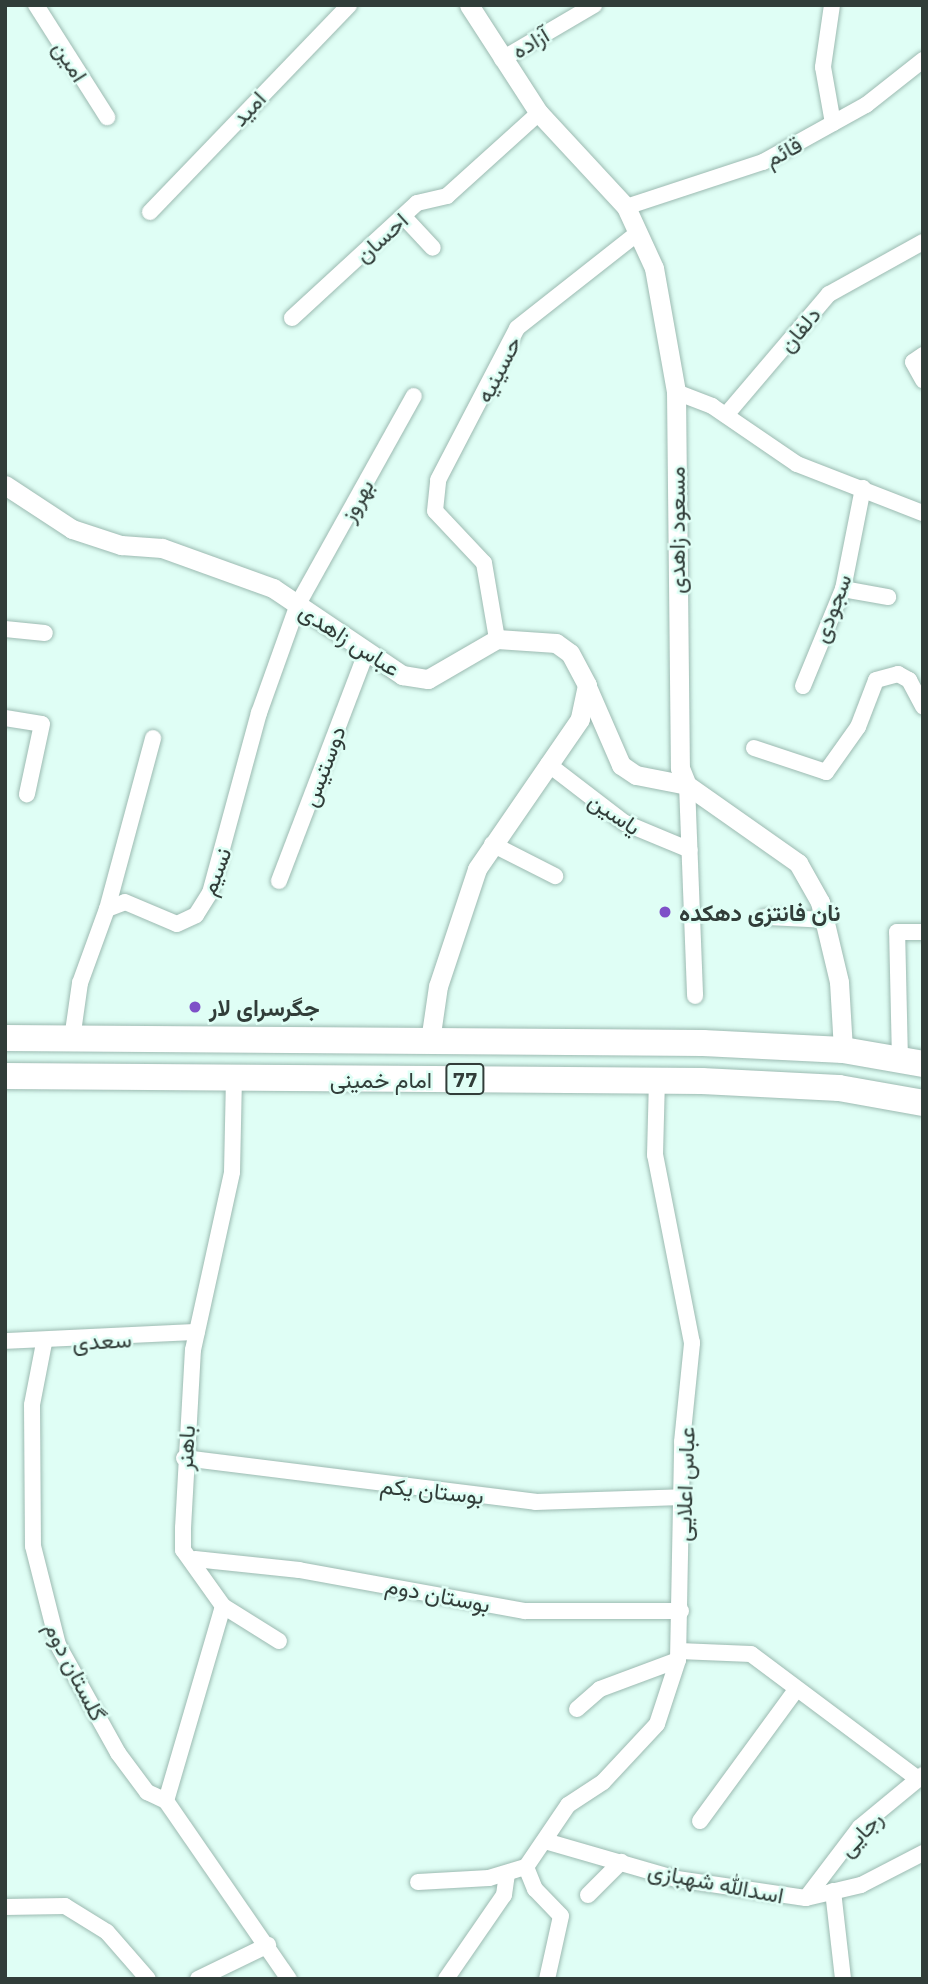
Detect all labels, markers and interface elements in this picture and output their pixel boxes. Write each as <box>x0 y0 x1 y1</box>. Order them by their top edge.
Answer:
street label: آزاده <box>506 20 554 64</box>
street label: امین <box>48 35 94 87</box>
street label: امید <box>225 85 271 131</box>
street label: قائم <box>760 130 806 172</box>
street label: احسان <box>349 206 413 268</box>
street label: دلفان <box>772 301 826 357</box>
street label: حسینیه <box>470 331 526 407</box>
street label: مسعود زاهدی <box>662 466 690 594</box>
street label: بهروز <box>333 474 379 526</box>
street label: سجودی <box>805 570 857 646</box>
street label: عباس زاهدی <box>294 596 406 682</box>
street label: دوستیس <box>295 722 351 810</box>
street label: یاسین <box>584 786 646 840</box>
street label: نسیم <box>193 843 237 899</box>
place label: نان فانتزی دهکده <box>679 898 840 926</box>
marker: نان فانتزی دهکده <box>657 904 673 920</box>
place label: جگرسرای لار <box>209 993 320 1021</box>
marker: جگرسرای لار <box>187 999 203 1015</box>
road number: 77 <box>444 1062 486 1096</box>
street label: امام خمینی <box>330 1065 432 1093</box>
street label: سعدی <box>71 1325 133 1355</box>
street label: باهنر <box>170 1425 200 1471</box>
street label: عباس اعلایی <box>668 1426 700 1542</box>
street label: بوستان یکم <box>379 1471 485 1509</box>
street label: بوستان دوم <box>383 1570 493 1618</box>
street label: گلستان دوم <box>39 1617 113 1725</box>
street label: رجایی <box>832 1804 888 1862</box>
street label: اسدالله شهبازی <box>646 1855 786 1909</box>

